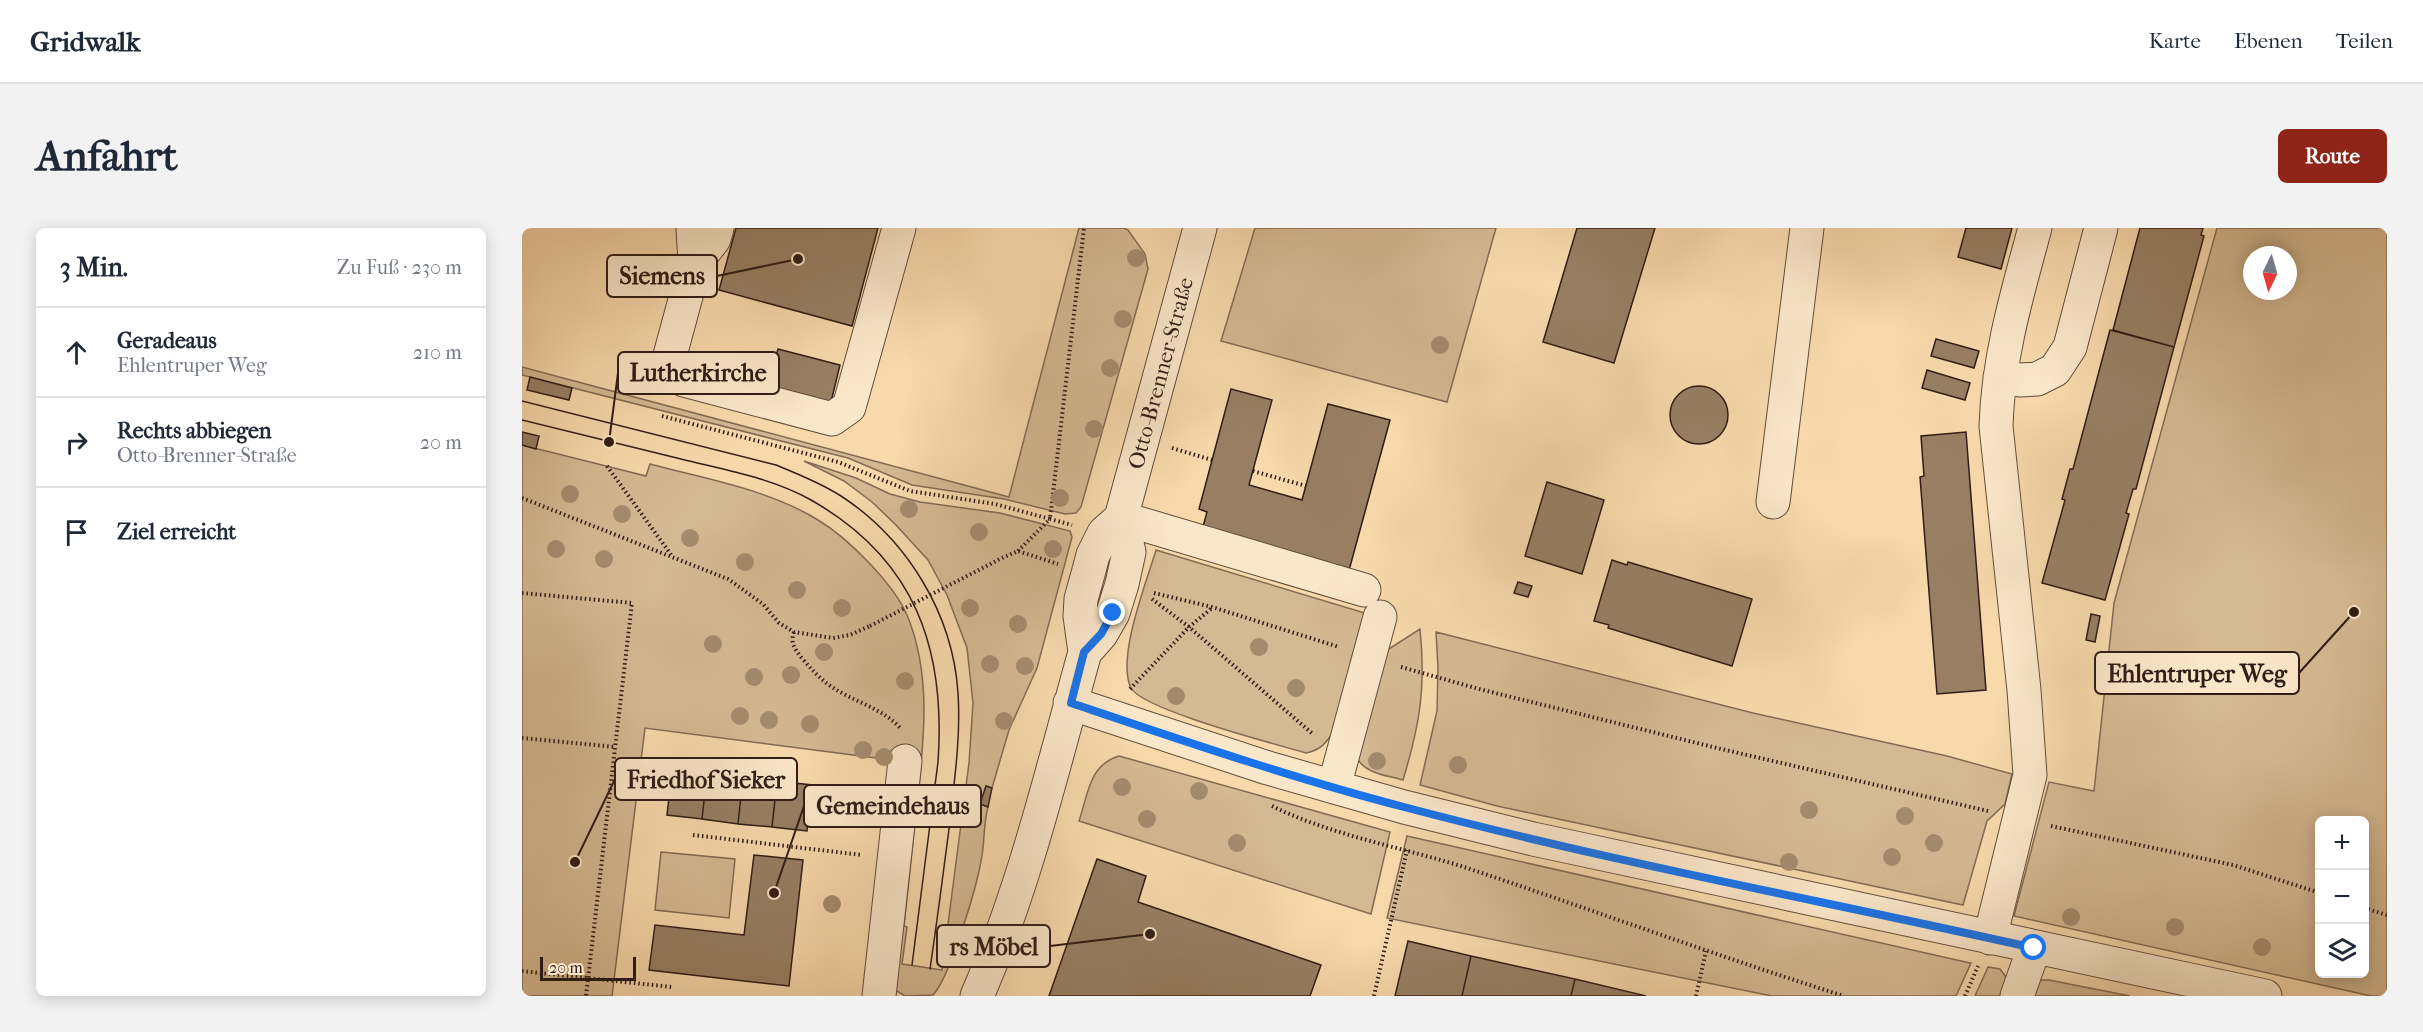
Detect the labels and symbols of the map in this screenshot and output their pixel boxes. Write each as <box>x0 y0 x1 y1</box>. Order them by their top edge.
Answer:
north arrow <box>2243 246 2297 300</box>
callout: Siemens <box>607 255 717 297</box>
text: Siemens <box>619 262 705 290</box>
street label: Otto-Brenner-Straße <box>1123 274 1199 472</box>
callout: Lutherkirche <box>618 352 779 394</box>
text: Lutherkirche <box>629 359 767 387</box>
route end <box>1099 599 1125 625</box>
callout: Ehlentruper Weg <box>2095 652 2299 694</box>
text: Ehlentruper Weg <box>2107 660 2288 688</box>
callout: Friedhof Sieker <box>615 758 797 800</box>
text: Friedhof Sieker <box>626 766 786 794</box>
callout: Gemeindehaus <box>804 785 981 827</box>
text: Gemeindehaus <box>816 792 970 820</box>
callout: rs Möbel <box>937 925 1050 967</box>
text: rs Möbel <box>949 933 1039 961</box>
route start <box>2020 934 2046 960</box>
scale bar <box>540 954 636 982</box>

